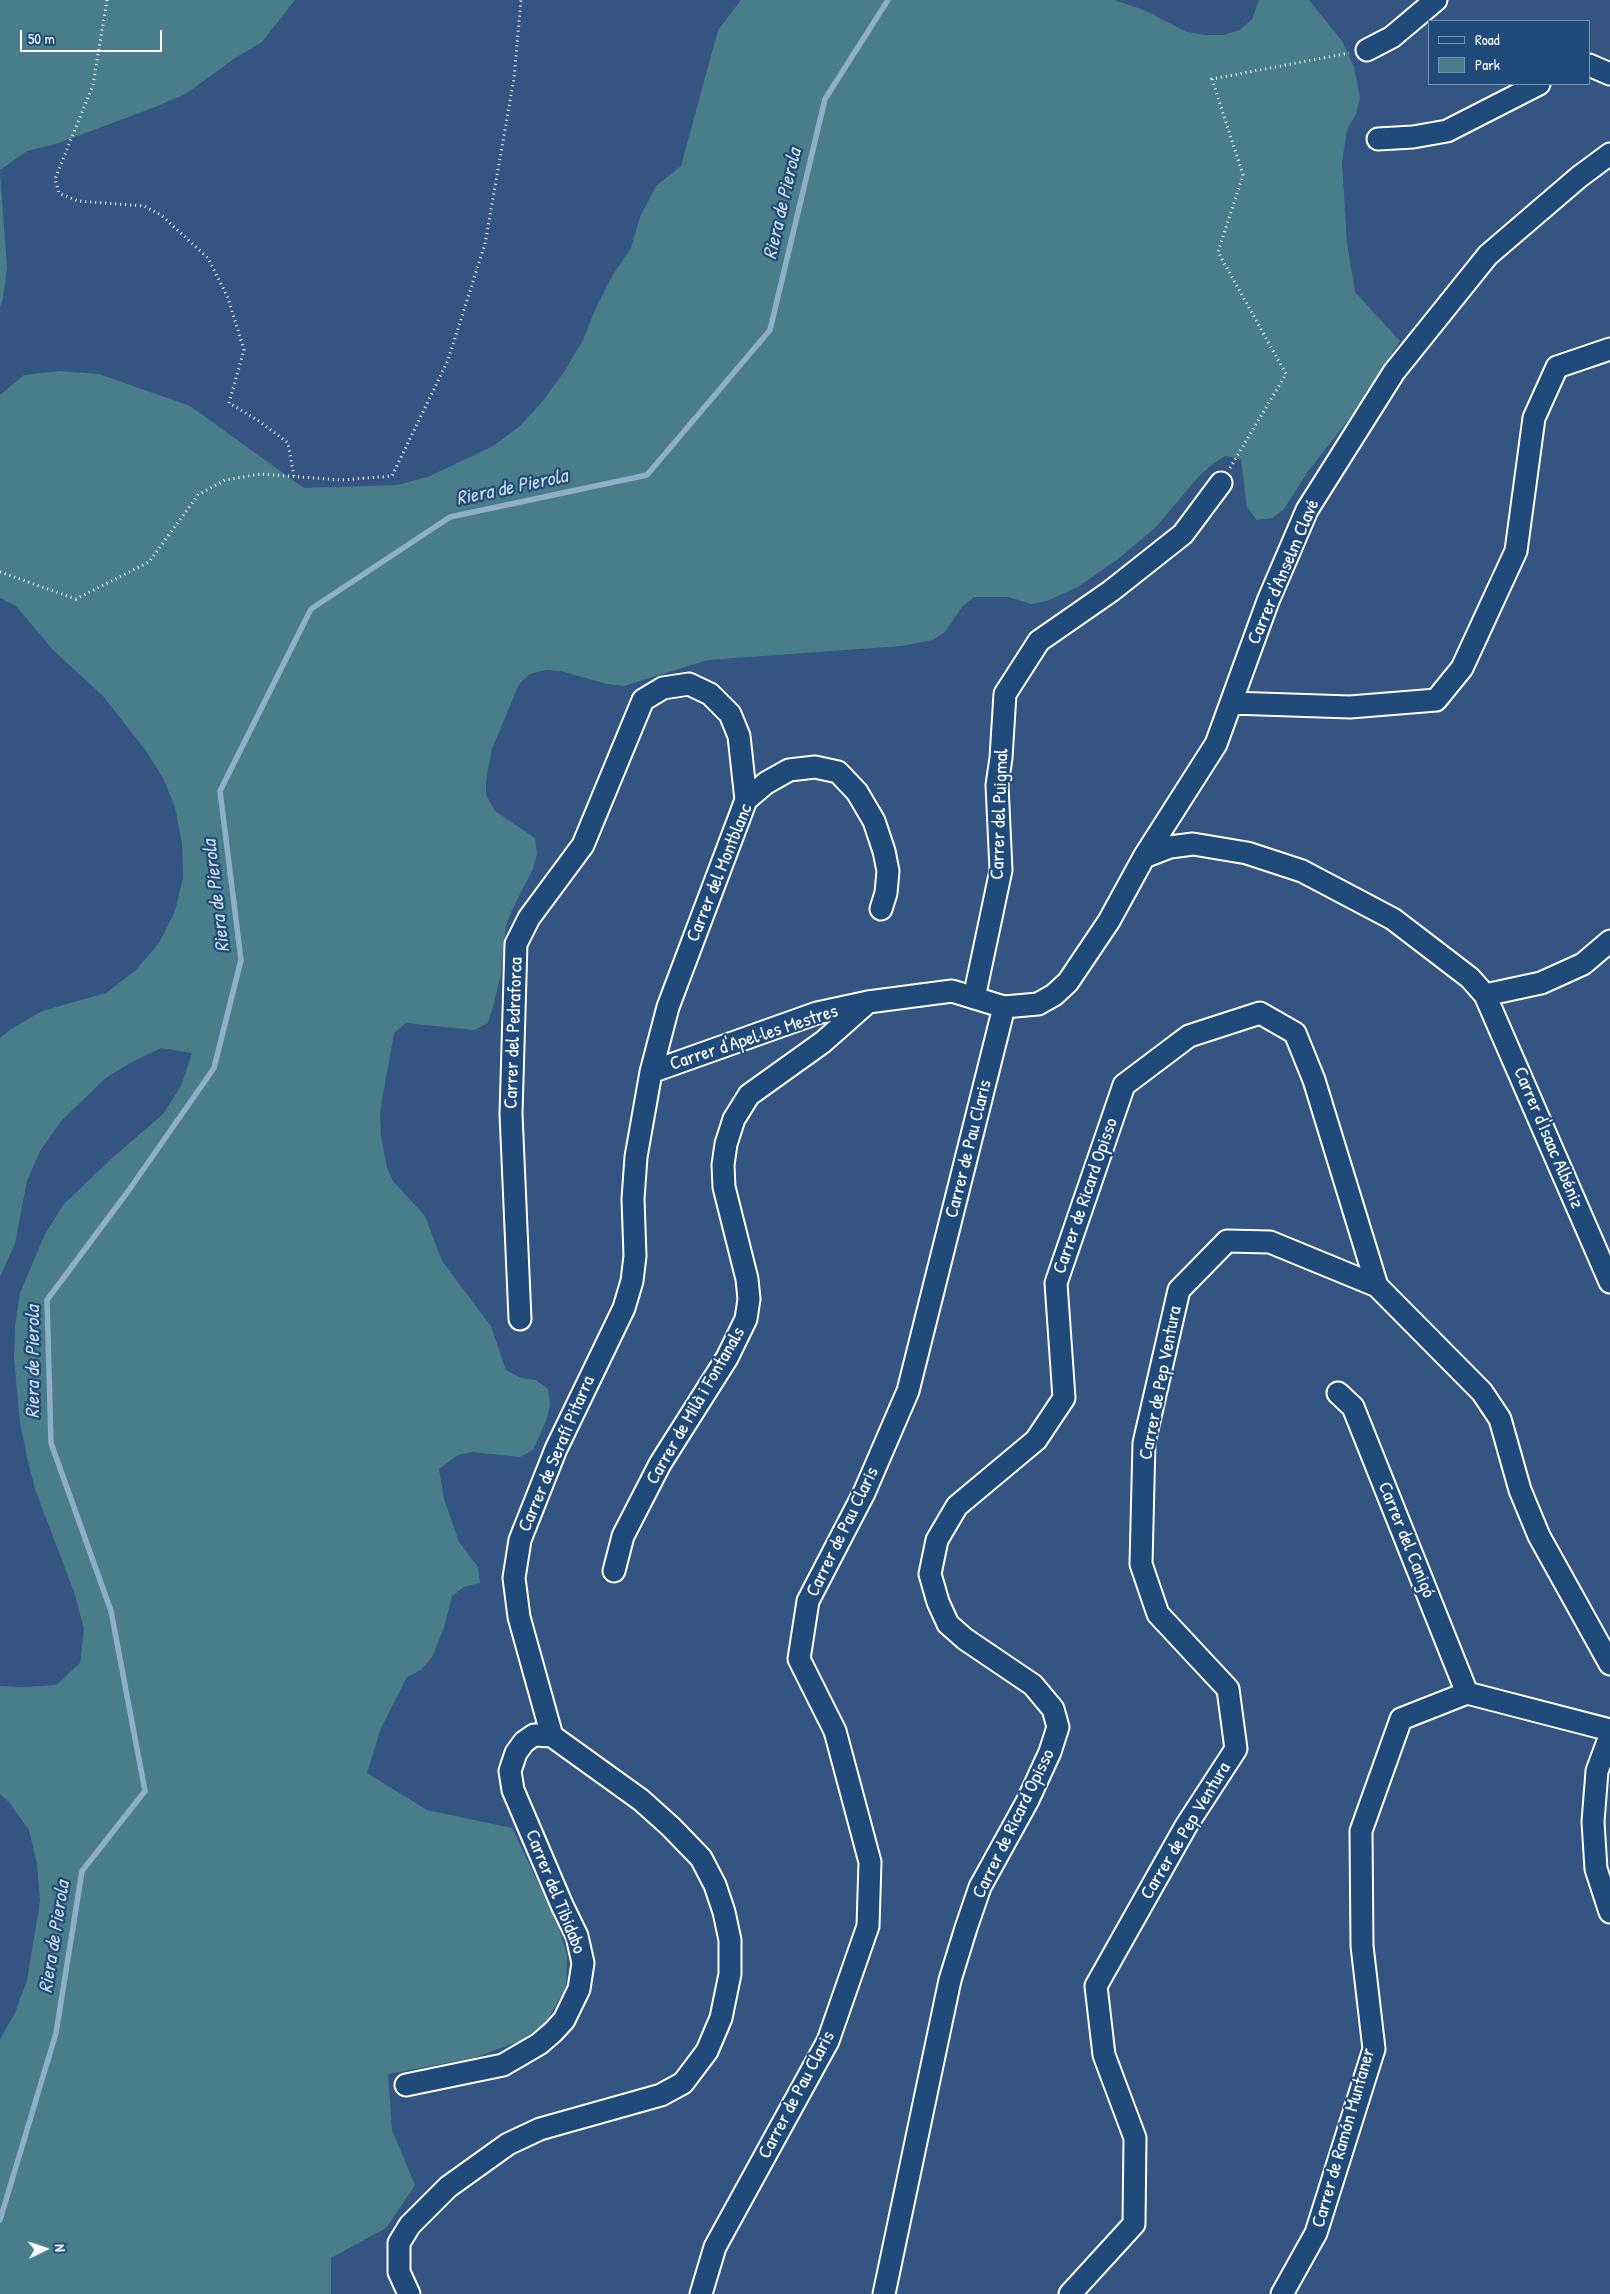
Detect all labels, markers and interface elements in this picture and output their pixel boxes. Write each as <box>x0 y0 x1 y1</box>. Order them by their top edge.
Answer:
scale bar <box>22 20 165 52</box>
legend <box>1428 20 1590 85</box>
text: 50 m <box>28 28 55 49</box>
text: Road <box>1475 29 1500 50</box>
text: Park <box>1475 54 1500 75</box>
water label: Riera de Pierola <box>759 146 807 262</box>
water label: Riera de Pierola <box>454 465 570 511</box>
street label: Carrer d'Anselm Clavé <box>1243 496 1325 648</box>
street label: Carrer del Puigmal <box>986 748 1014 880</box>
street label: Carrer del Montblanc <box>682 801 758 945</box>
water label: Riera de Pierola <box>198 838 236 954</box>
street label: Carrer del Pedraforca <box>500 957 528 1109</box>
street label: Carrer d'Apel·les Mestres <box>667 1000 841 1076</box>
street label: Carrer d'Isaac Albéniz <box>1508 1064 1588 1212</box>
street label: Carrer de Pau Claris <box>941 1078 997 1220</box>
street label: Carrer de Ricard Opisso <box>1049 1115 1123 1277</box>
street label: Carrer de Pep Ventura <box>1135 1304 1187 1462</box>
water label: Riera de Pierola <box>22 1306 46 1418</box>
street label: Carrer de Milà i Fontanals <box>642 1323 750 1489</box>
street label: Carrer de Serafí Pitarra <box>514 1373 600 1535</box>
street label: Carrer de Pau Claris <box>802 1463 884 1601</box>
street label: Carrer del Canigó <box>1372 1479 1440 1601</box>
street label: Carrer de Ricard Opisso <box>968 1746 1060 1902</box>
street label: Carrer de Pep Ventura <box>1136 1758 1236 1904</box>
street label: Carrer del Tibidabo <box>520 1827 590 1957</box>
water label: Riera de Pierola <box>34 1879 76 1995</box>
street label: Carrer de Pau Claris <box>754 2027 840 2163</box>
street label: Carrer de Ramón Muntaner <box>1307 2046 1381 2230</box>
north arrow <box>20 2224 70 2274</box>
text: N <box>51 2244 70 2252</box>

